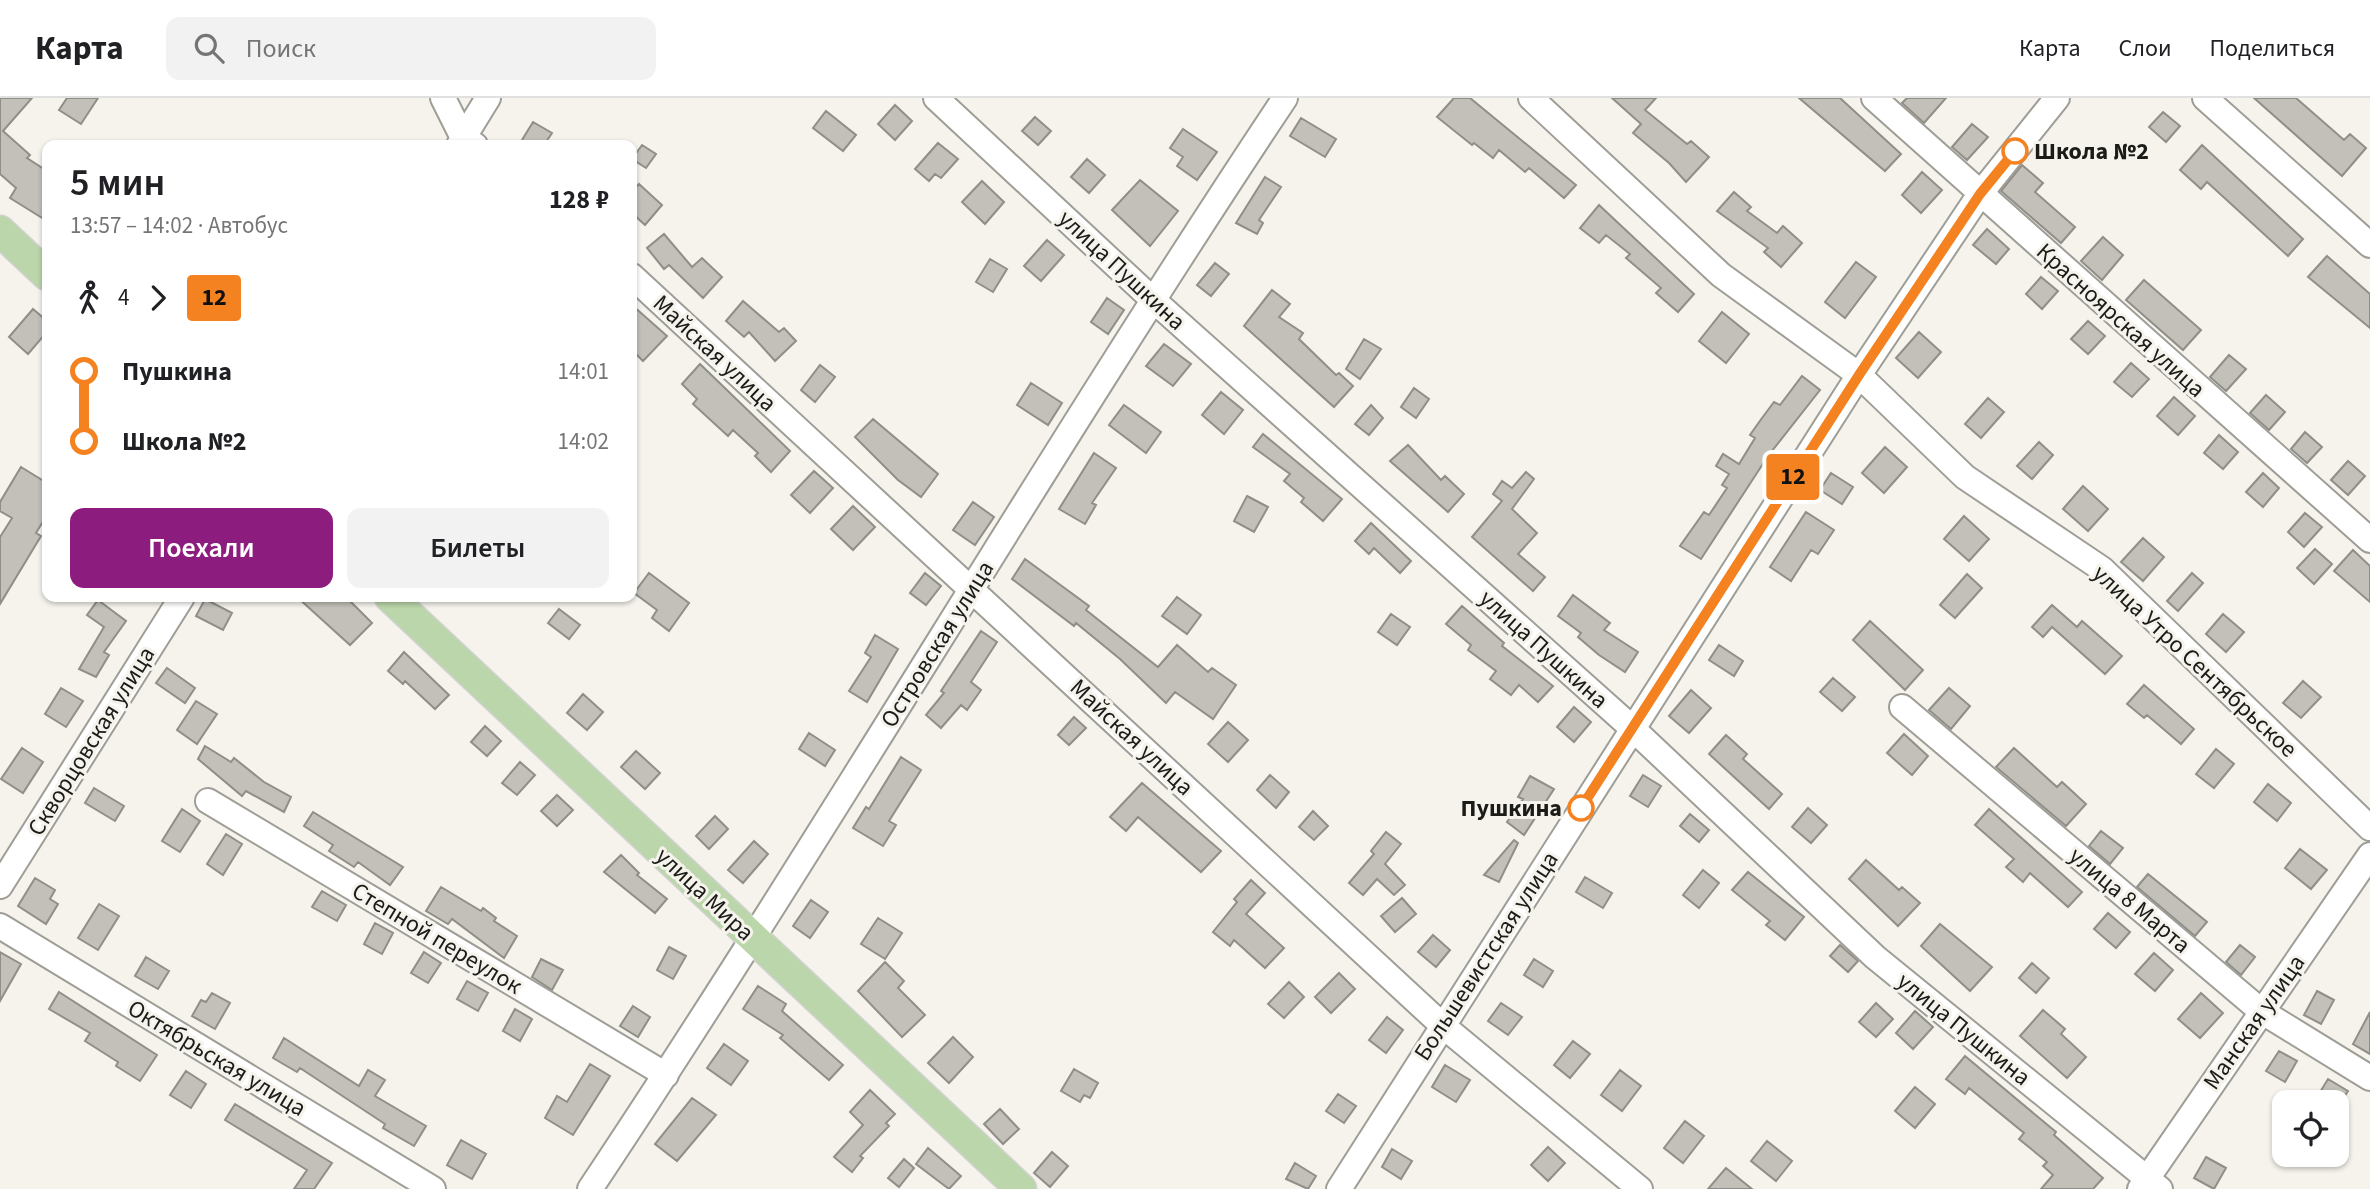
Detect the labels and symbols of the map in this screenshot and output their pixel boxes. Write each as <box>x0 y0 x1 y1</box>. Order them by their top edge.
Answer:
place label: Школа №2 <box>2034 134 2149 169</box>
marker: Школа №2 <box>2002 138 2028 164</box>
street label: улица Пушкина <box>1050 202 1193 339</box>
street label: Красноярская улица <box>2028 235 2213 406</box>
street label: Майская улица <box>645 287 784 420</box>
line badge: 12 <box>1762 454 1825 500</box>
street label: Островская улица <box>872 554 1003 735</box>
street label: улица Утро Сентябрьское <box>2084 557 2305 766</box>
street label: улица Пушкина <box>1471 582 1616 717</box>
street label: Скворцовская улица <box>19 640 164 843</box>
street label: Майская улица <box>1062 671 1201 804</box>
place label: Пушкина <box>1461 791 1562 826</box>
marker: Пушкина <box>1568 795 1594 821</box>
street label: улица Мира <box>647 839 762 949</box>
street label: улица 8 Марта <box>2061 839 2198 962</box>
street label: Большевистская улица <box>1405 845 1567 1068</box>
street label: Степной переулок <box>345 874 529 1003</box>
street label: Манская улица <box>2195 948 2314 1097</box>
street label: улица Пушкина <box>1889 964 2038 1094</box>
street label: Октябрьская улица <box>121 991 313 1126</box>

